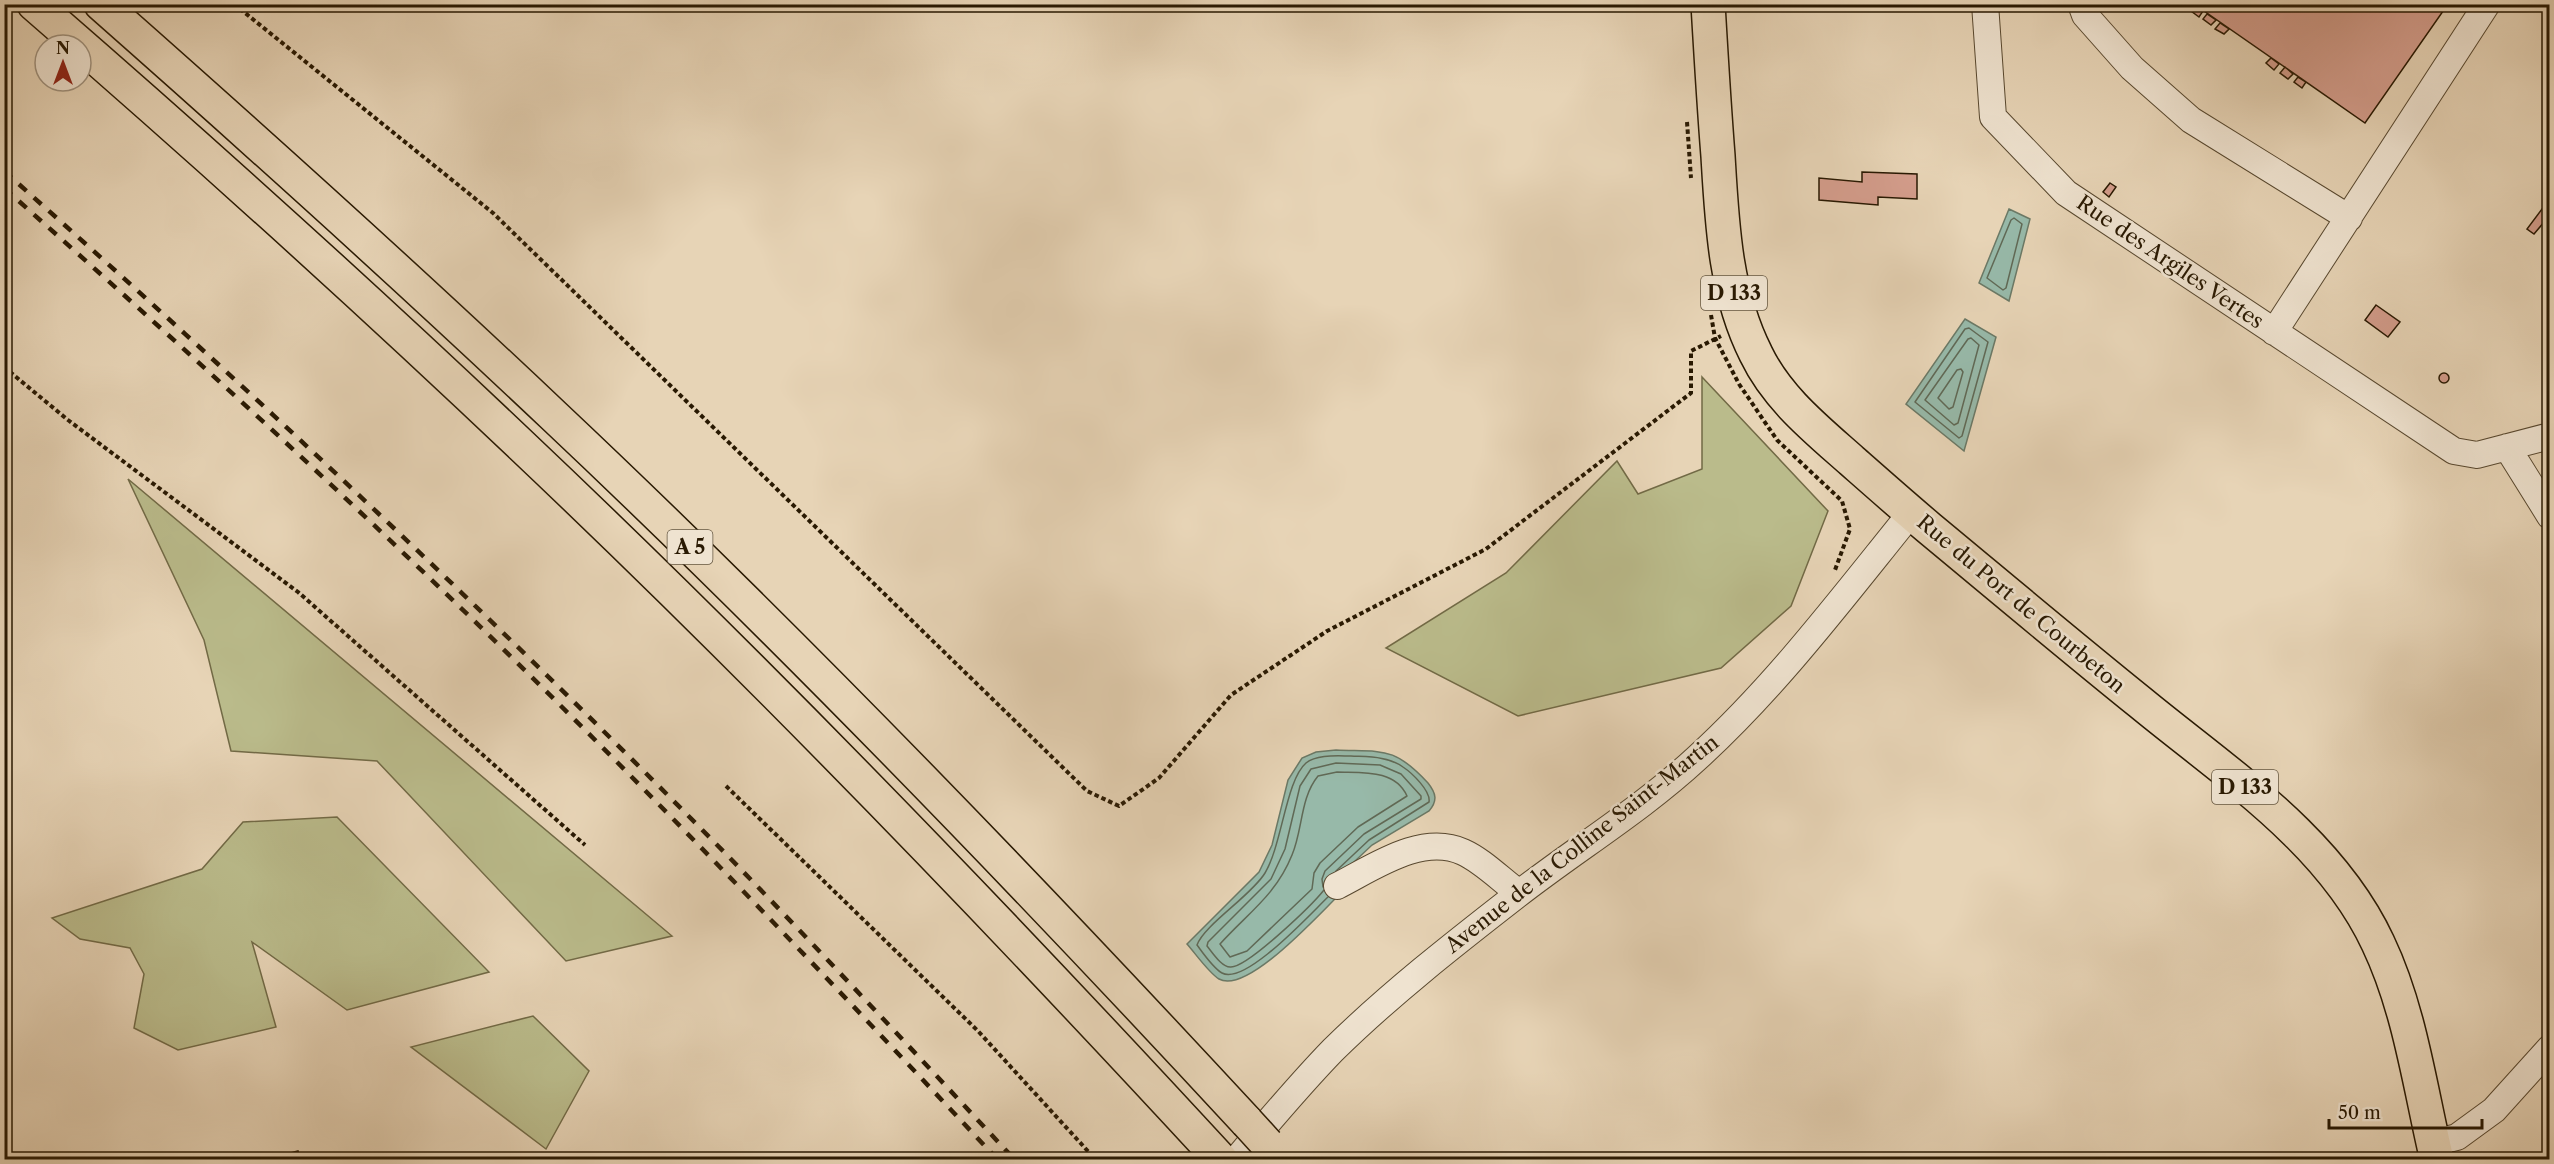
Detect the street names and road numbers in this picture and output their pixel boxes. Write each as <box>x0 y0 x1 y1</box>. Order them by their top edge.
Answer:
street label: Rue des Argiles Vertes <box>2072 190 2268 333</box>
road number: D 133 <box>1701 276 1767 310</box>
street label: Rue du Port de Courbeton <box>1912 509 2130 698</box>
road number: A 5 <box>668 530 712 564</box>
street label: Avenue de la Colline Saint-Martin <box>1439 729 1723 959</box>
road number: D 133 <box>2212 770 2278 804</box>

